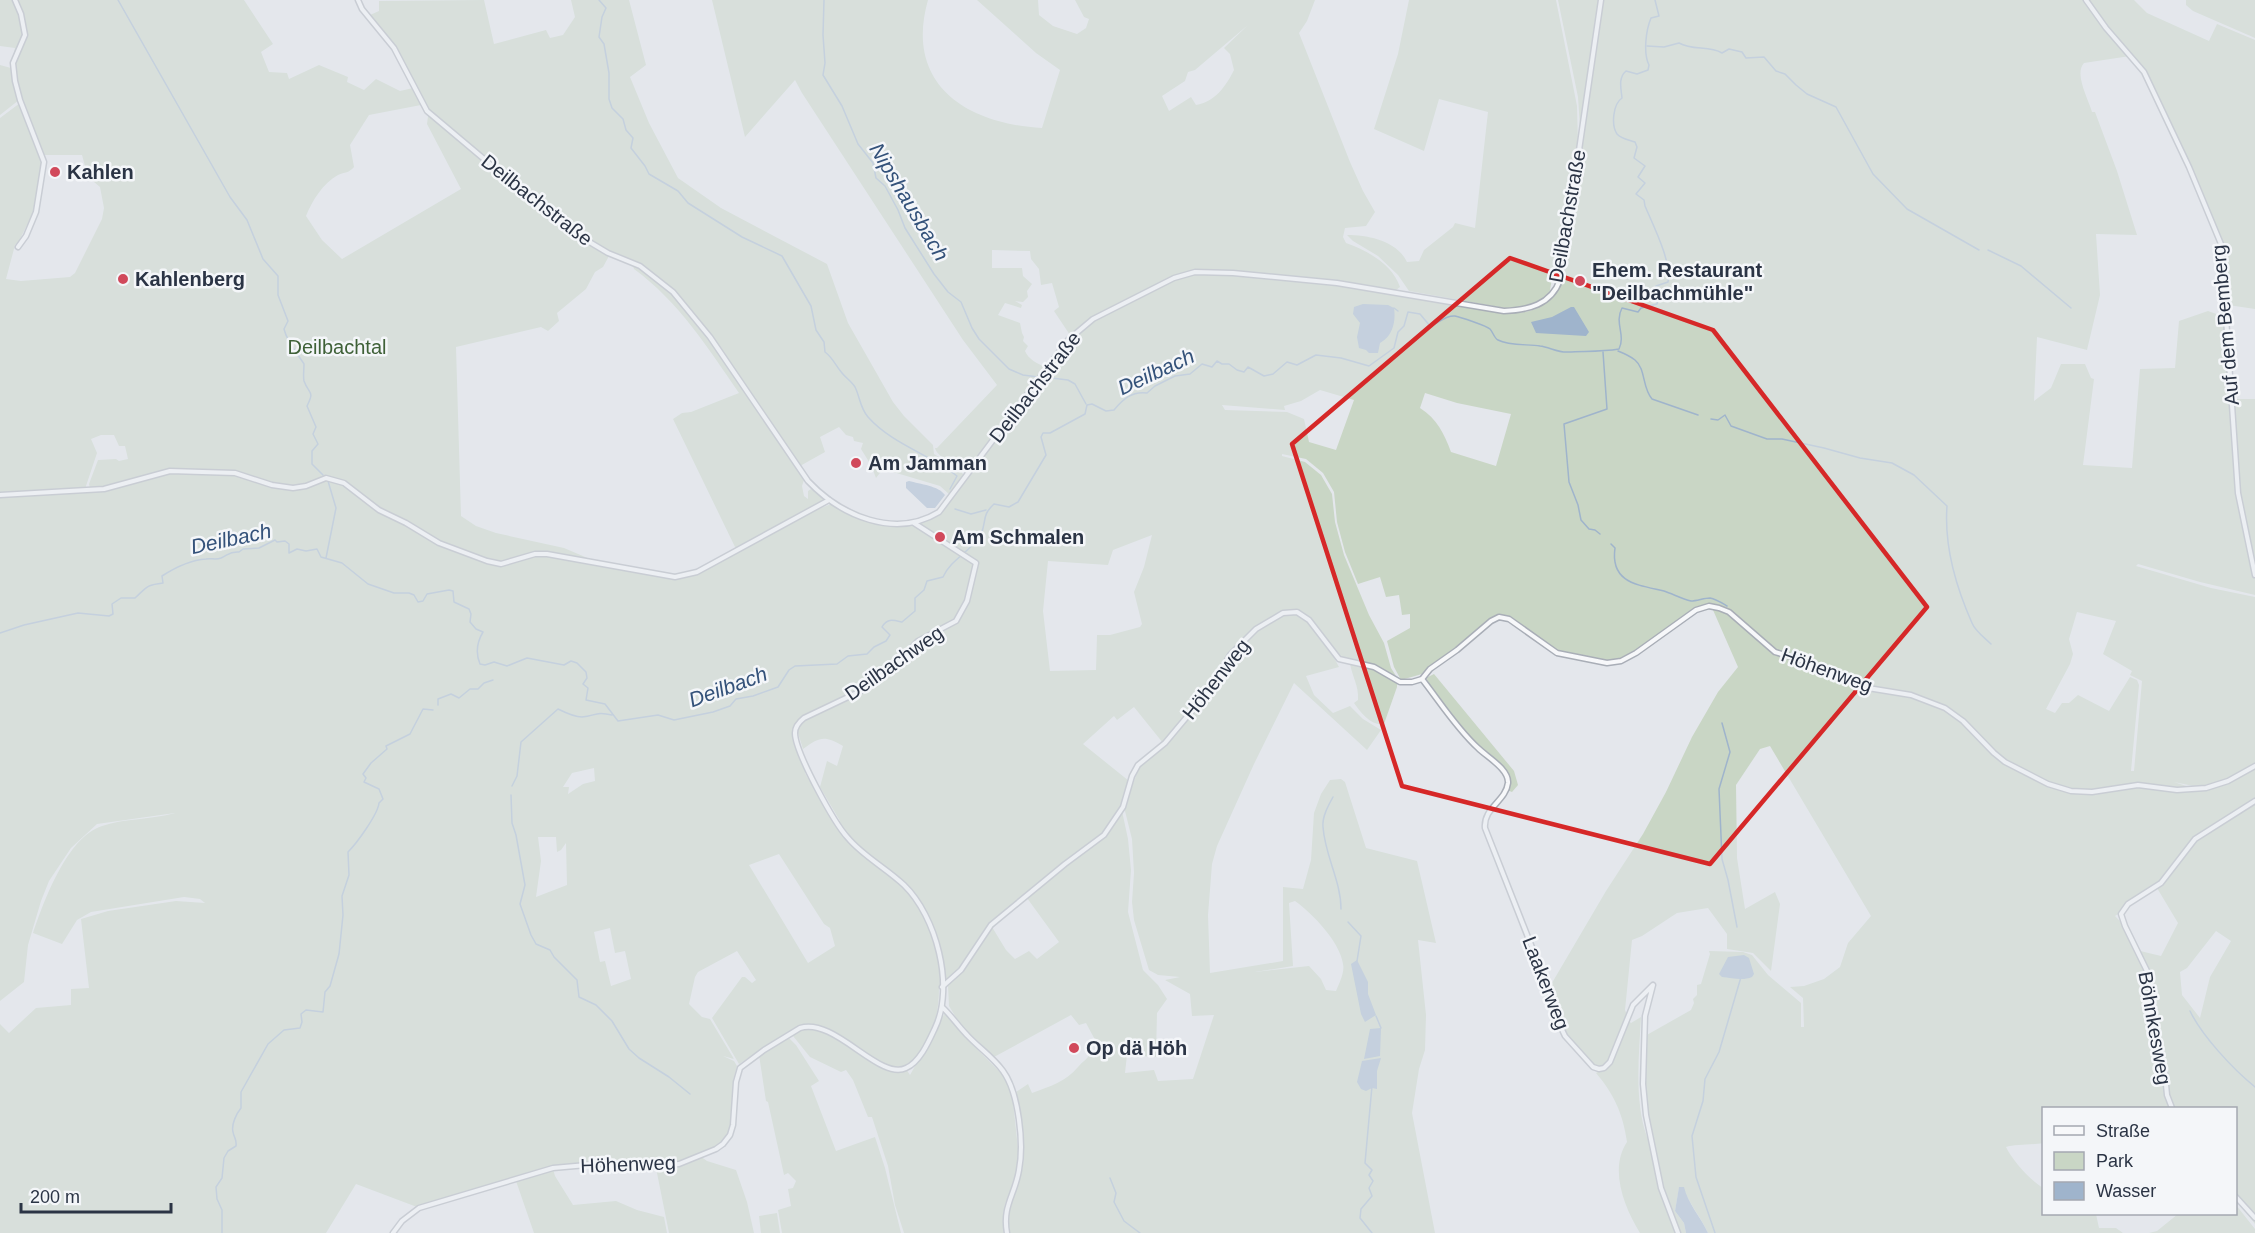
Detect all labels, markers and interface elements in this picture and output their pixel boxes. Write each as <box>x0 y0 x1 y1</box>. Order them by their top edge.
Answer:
water label: Nipshausbach <box>865 139 954 265</box>
street label: Deilbachstraße <box>1544 148 1590 284</box>
street label: Deilbachstraße <box>477 150 597 250</box>
place label: Kahlen <box>67 161 134 183</box>
marker: Kahlen <box>48 165 62 179</box>
street label: Auf dem Bemberg <box>2207 244 2243 406</box>
place label: Ehem. Restaurant "Deilbachmühle" <box>1592 259 1762 304</box>
place label: Kahlenberg <box>135 268 245 290</box>
marker: Kahlenberg <box>116 272 130 286</box>
marker: Ehem. Restaurant "Deilbachmühle" <box>1573 274 1587 288</box>
street label: Deilbachstraße <box>985 327 1085 447</box>
park label: Deilbachtal <box>288 336 386 358</box>
water label: Deilbach <box>1114 344 1198 399</box>
place label: Am Jamman <box>868 452 987 474</box>
marker: Am Jamman <box>849 456 863 470</box>
water label: Deilbach <box>189 519 273 558</box>
place label: Am Schmalen <box>952 526 1084 548</box>
marker: Am Schmalen <box>933 530 947 544</box>
street label: Deilbachweg <box>841 621 947 705</box>
street label: Höhenweg <box>1178 635 1254 723</box>
street label: Höhenweg <box>1778 643 1876 697</box>
water label: Deilbach <box>686 662 770 711</box>
street label: Laakerweg <box>1518 933 1574 1033</box>
street label: Böhnkesweg <box>2134 970 2176 1086</box>
place label: Op dä Höh <box>1086 1037 1187 1059</box>
marker: Op dä Höh <box>1067 1041 1081 1055</box>
legend <box>2042 1107 2237 1215</box>
text: Straße <box>2096 1121 2150 1141</box>
street label: Höhenweg <box>580 1151 676 1177</box>
text: Park <box>2096 1151 2134 1171</box>
scale bar <box>21 1176 171 1214</box>
text: Wasser <box>2096 1181 2156 1201</box>
text: 200 m <box>30 1187 80 1207</box>

